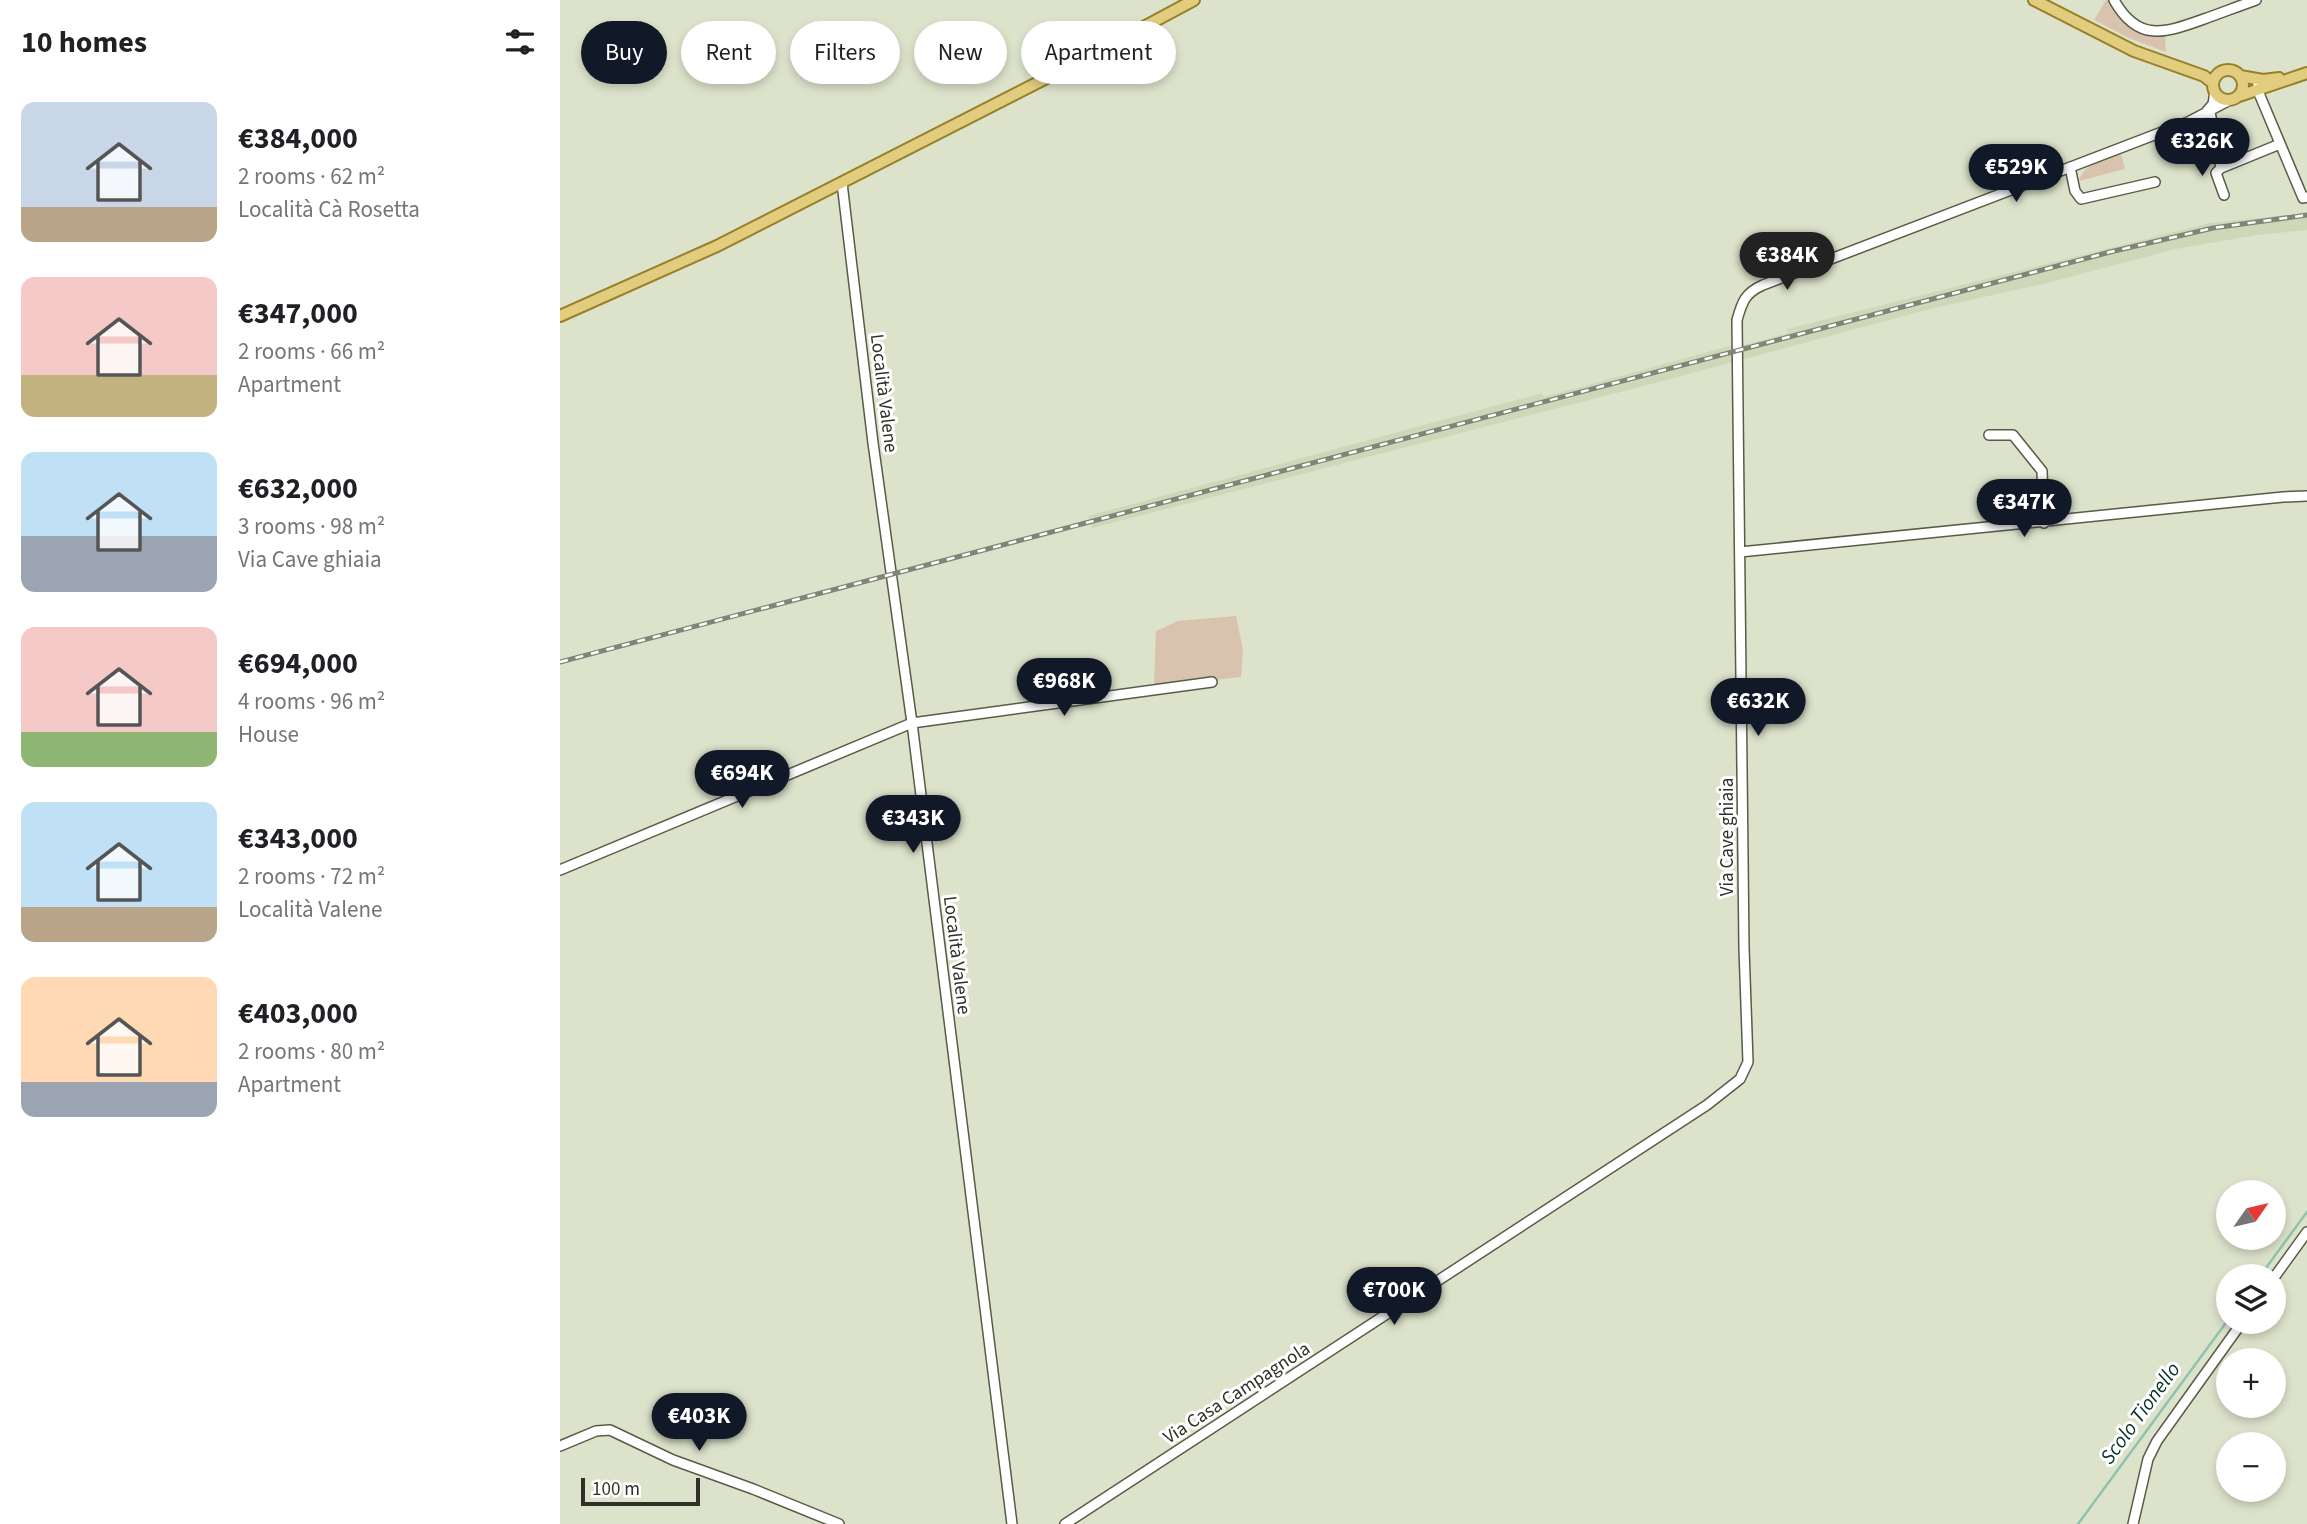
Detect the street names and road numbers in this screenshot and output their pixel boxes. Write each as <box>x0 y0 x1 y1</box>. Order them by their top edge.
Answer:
street label: Località Valene <box>863 332 904 454</box>
street label: Via Cave ghiaia <box>1714 778 1741 896</box>
street label: Località Valene <box>936 894 977 1016</box>
street label: Via Casa Campagnola <box>1158 1336 1316 1451</box>

